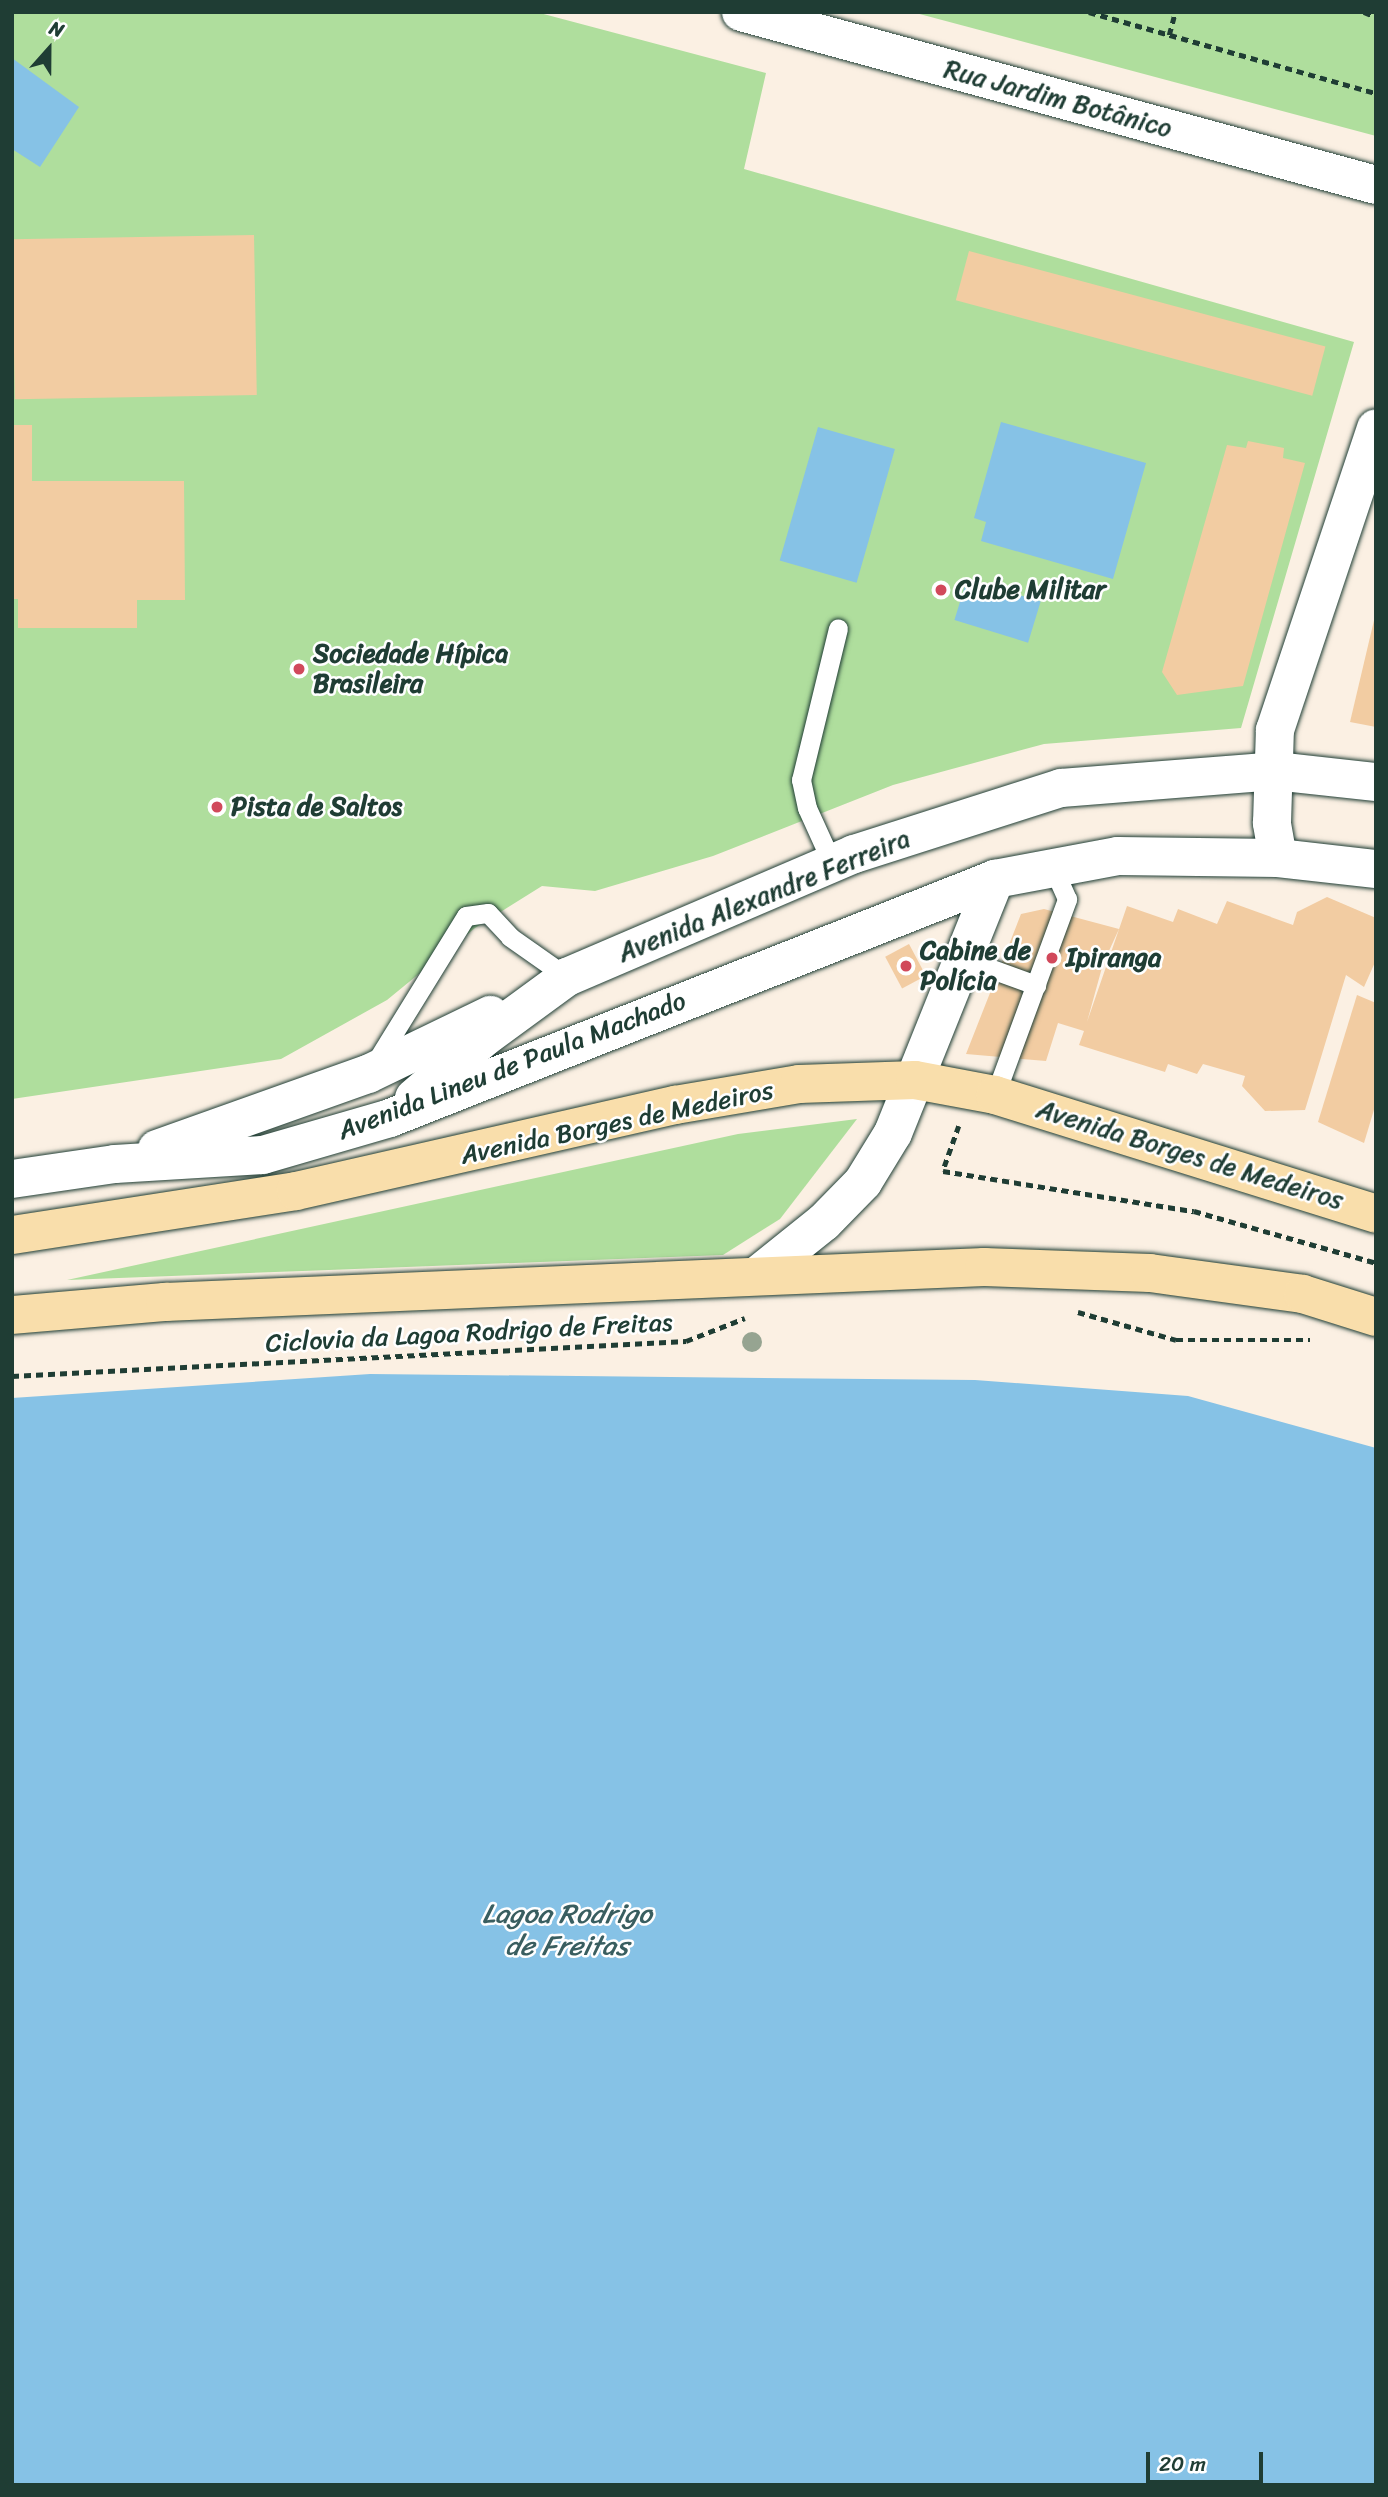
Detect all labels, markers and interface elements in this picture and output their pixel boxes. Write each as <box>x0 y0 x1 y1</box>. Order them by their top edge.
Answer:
text: N <box>45 11 69 47</box>
north arrow <box>14 14 84 84</box>
street label: Rua Jardim Botânico <box>941 54 1175 144</box>
place label: Clube Militar <box>955 574 1105 606</box>
marker: Clube Militar <box>933 582 949 598</box>
place label: Sociedade Hípica Brasileira <box>313 638 508 700</box>
marker: Sociedade Hípica Brasileira <box>291 661 307 677</box>
place label: Pista de Saltos <box>231 791 403 823</box>
marker: Pista de Saltos <box>209 799 225 815</box>
street label: Avenida Alexandre Ferreira <box>613 823 915 969</box>
place label: Cabine de Polícia <box>920 935 1031 996</box>
place label: Ipiranga <box>1066 942 1161 974</box>
marker: Ipiranga <box>1044 950 1060 966</box>
marker: Cabine de Polícia <box>898 958 914 974</box>
street label: Avenida Lineu de Paula Machado <box>334 985 690 1147</box>
street label: Avenida Borges de Medeiros <box>458 1075 776 1171</box>
street label: Avenida Borges de Medeiros <box>1033 1094 1347 1216</box>
street label: Ciclovia da Lagoa Rodrigo de Freitas <box>264 1307 674 1359</box>
water label: Lagoa Rodrigo de Freitas <box>482 1897 652 1963</box>
scale bar <box>1150 2438 1267 2482</box>
text: 20 m <box>1159 2445 1206 2483</box>

